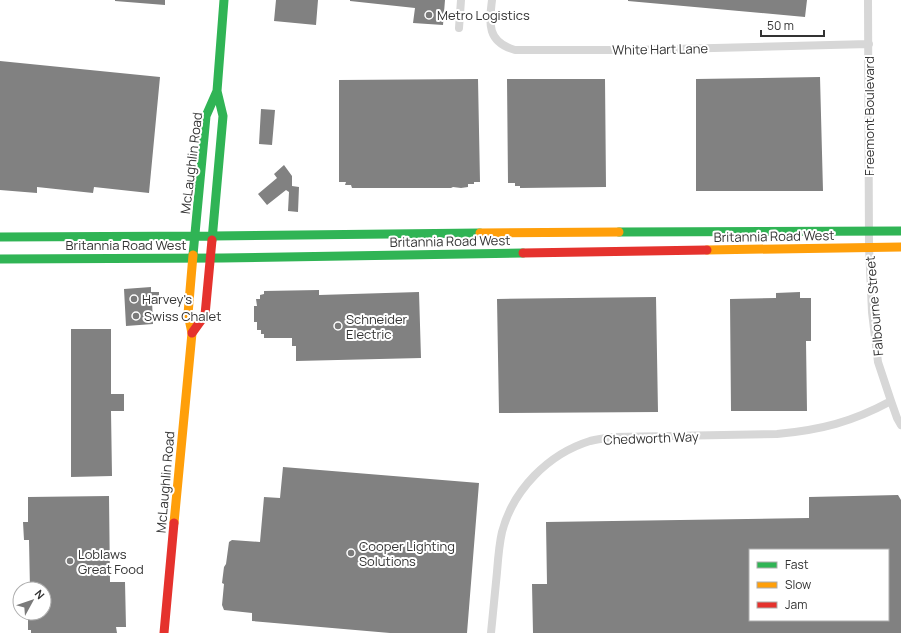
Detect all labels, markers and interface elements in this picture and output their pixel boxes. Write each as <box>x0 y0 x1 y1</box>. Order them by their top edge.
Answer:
place label: Metro Logistics <box>437 6 530 24</box>
marker: Metro Logistics <box>424 10 434 20</box>
scale bar <box>761 12 824 38</box>
text: 50 m <box>767 17 794 34</box>
street label: White Hart Lane <box>612 39 708 59</box>
street label: Freemont Boulevard <box>860 56 878 176</box>
street label: McLaughlin Road <box>176 111 206 215</box>
street label: Britannia Road West <box>713 226 835 246</box>
street label: Britannia Road West <box>389 231 511 251</box>
street label: Britannia Road West <box>66 236 186 254</box>
street label: Falbourne Street <box>861 255 887 357</box>
place label: Harvey's <box>142 290 192 308</box>
marker: Harvey's <box>129 294 139 304</box>
place label: Swiss Chalet <box>144 307 221 325</box>
place label: Schneider Electric <box>346 310 408 343</box>
marker: Swiss Chalet <box>131 311 141 321</box>
marker: Schneider Electric <box>333 321 343 331</box>
street label: Chedworth Way <box>603 427 699 449</box>
street label: McLaughlin Road <box>152 430 178 534</box>
place label: Cooper Lighting Solutions <box>359 537 455 570</box>
place label: Loblaws Great Food <box>78 545 144 578</box>
marker: Cooper Lighting Solutions <box>346 548 356 558</box>
legend <box>749 549 889 621</box>
marker: Loblaws Great Food <box>65 556 75 566</box>
text: Fast <box>785 556 809 573</box>
text: Slow <box>785 576 811 593</box>
north arrow <box>12 581 52 621</box>
text: N <box>32 586 48 602</box>
text: Jam <box>785 596 807 613</box>

